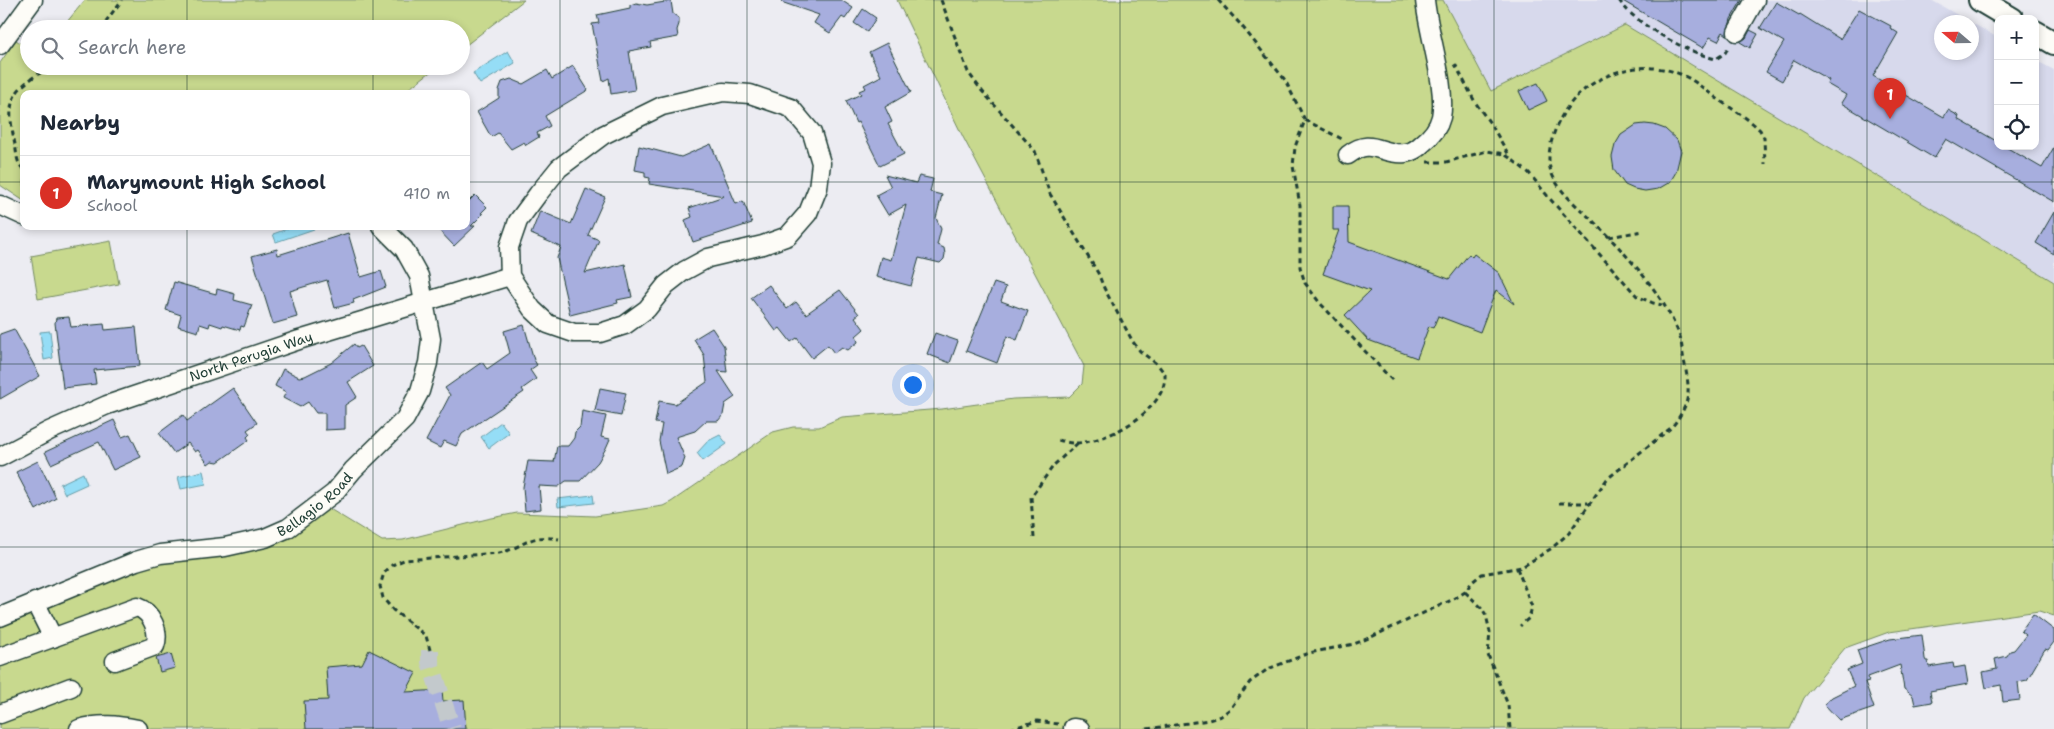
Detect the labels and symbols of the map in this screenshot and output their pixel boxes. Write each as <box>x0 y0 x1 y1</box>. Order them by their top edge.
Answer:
north arrow <box>1934 15 1979 60</box>
pin: 1 <box>1874 78 1906 119</box>
street label: North Perugia Way <box>187 327 315 385</box>
your location <box>900 372 926 398</box>
street label: Bellagio Road <box>274 468 357 541</box>

